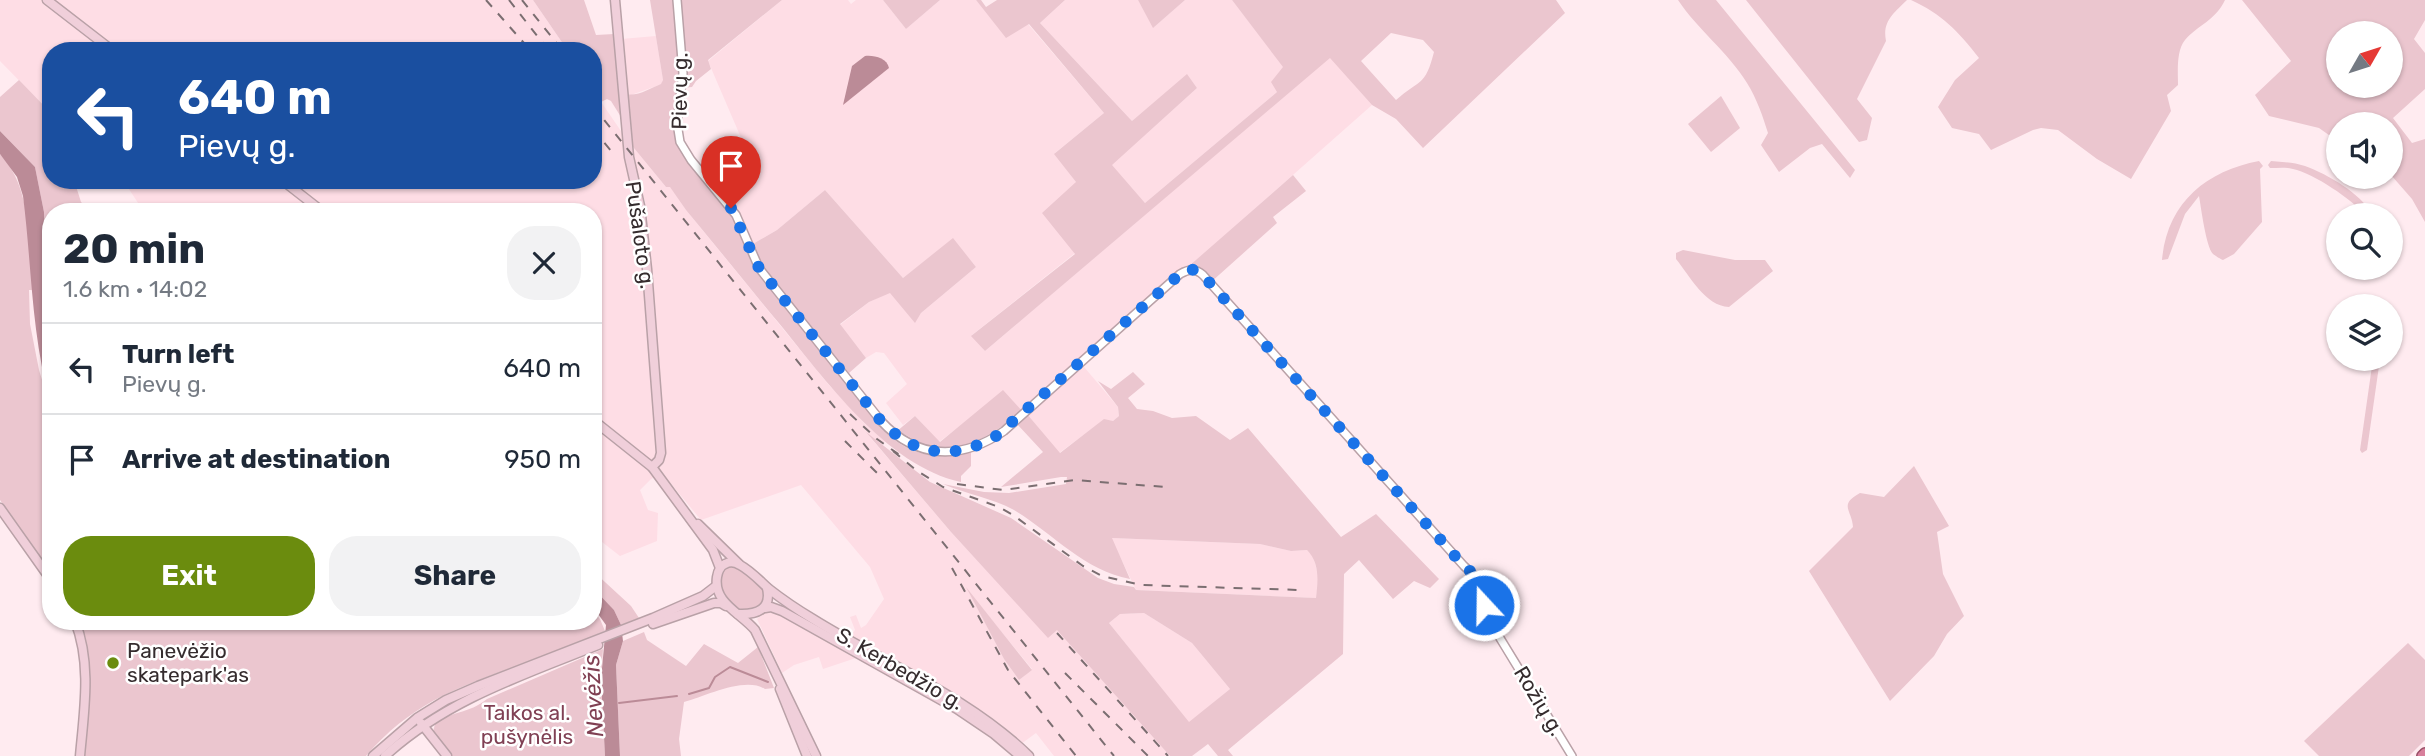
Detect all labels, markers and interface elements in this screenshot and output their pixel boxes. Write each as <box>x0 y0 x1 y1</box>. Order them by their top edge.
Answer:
north arrow <box>2326 21 2403 98</box>
map controls <box>2326 21 2403 371</box>
street label: Pievų g. <box>666 52 693 130</box>
text: 640 m <box>178 68 332 126</box>
icon: left <box>63 70 154 161</box>
button: sound <box>2326 112 2403 189</box>
text: Pievų g. <box>178 127 296 165</box>
pin <box>701 136 761 208</box>
icon: arrive <box>712 147 750 185</box>
street label: Pušaloto g. <box>621 179 660 291</box>
button: search <box>2326 203 2403 280</box>
text: 20 min <box>63 224 205 274</box>
button: close <box>507 226 581 300</box>
text: 1.6 km · 14:02 <box>63 275 207 303</box>
button: layers <box>2326 294 2403 371</box>
text: Turn left <box>122 339 234 370</box>
icon: left <box>63 350 101 388</box>
text: 640 m <box>503 353 581 384</box>
text: Pievų g. <box>122 370 207 398</box>
icon: arrive <box>63 441 101 479</box>
text: Arrive at destination <box>122 444 390 475</box>
text: 950 m <box>504 444 581 475</box>
button: Exit <box>63 536 315 616</box>
button: Share <box>329 536 581 616</box>
position arrow <box>1447 568 1521 642</box>
street label: S. Kerbedžio g. <box>832 622 968 715</box>
place label: Panevėžio skatepark'as <box>127 638 249 687</box>
water label: Nevėžis <box>577 654 609 738</box>
marker: Panevėžio skatepark'as <box>105 655 121 671</box>
street label: Rožių g. <box>1509 661 1570 740</box>
park label: Taikos al. pušynėlis <box>481 700 573 749</box>

